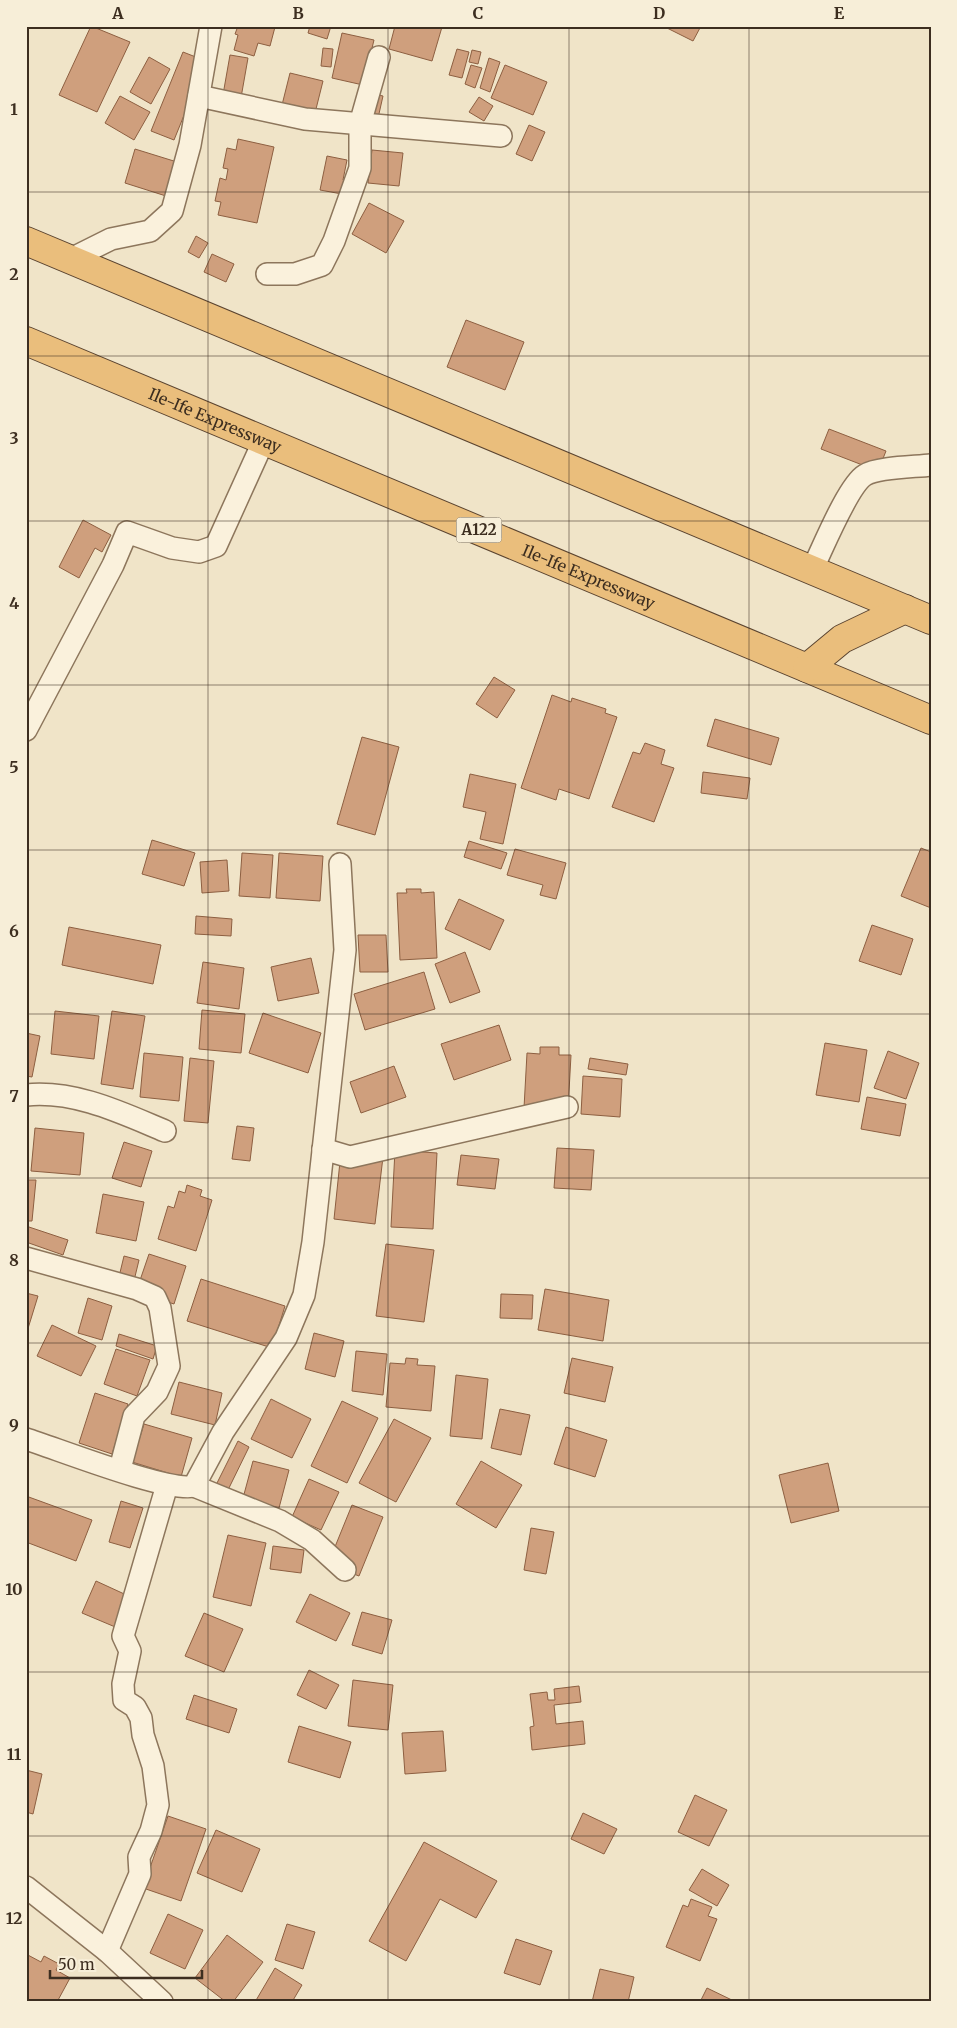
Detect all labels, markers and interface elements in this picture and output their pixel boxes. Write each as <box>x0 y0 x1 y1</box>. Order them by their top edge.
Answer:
text: A <box>111 3 124 23</box>
text: B <box>292 3 304 23</box>
text: C <box>473 3 483 23</box>
text: D <box>653 3 665 23</box>
text: E <box>834 3 845 23</box>
text: 1 <box>10 99 18 119</box>
text: 2 <box>9 264 19 284</box>
street label: Ile-Ife Expressway <box>146 383 285 457</box>
text: 3 <box>9 428 19 448</box>
road number: A122 <box>456 518 502 542</box>
street label: Ile-Ife Expressway <box>519 540 659 614</box>
text: 4 <box>9 593 19 613</box>
text: 5 <box>9 757 19 777</box>
text: 6 <box>9 921 19 941</box>
text: 7 <box>9 1086 19 1106</box>
text: 8 <box>9 1250 19 1270</box>
text: 9 <box>9 1415 19 1435</box>
text: 10 <box>5 1579 23 1599</box>
text: 11 <box>7 1744 22 1764</box>
text: 12 <box>6 1908 22 1928</box>
scale bar <box>50 1948 202 1980</box>
text: 50 m <box>58 1955 95 1974</box>

